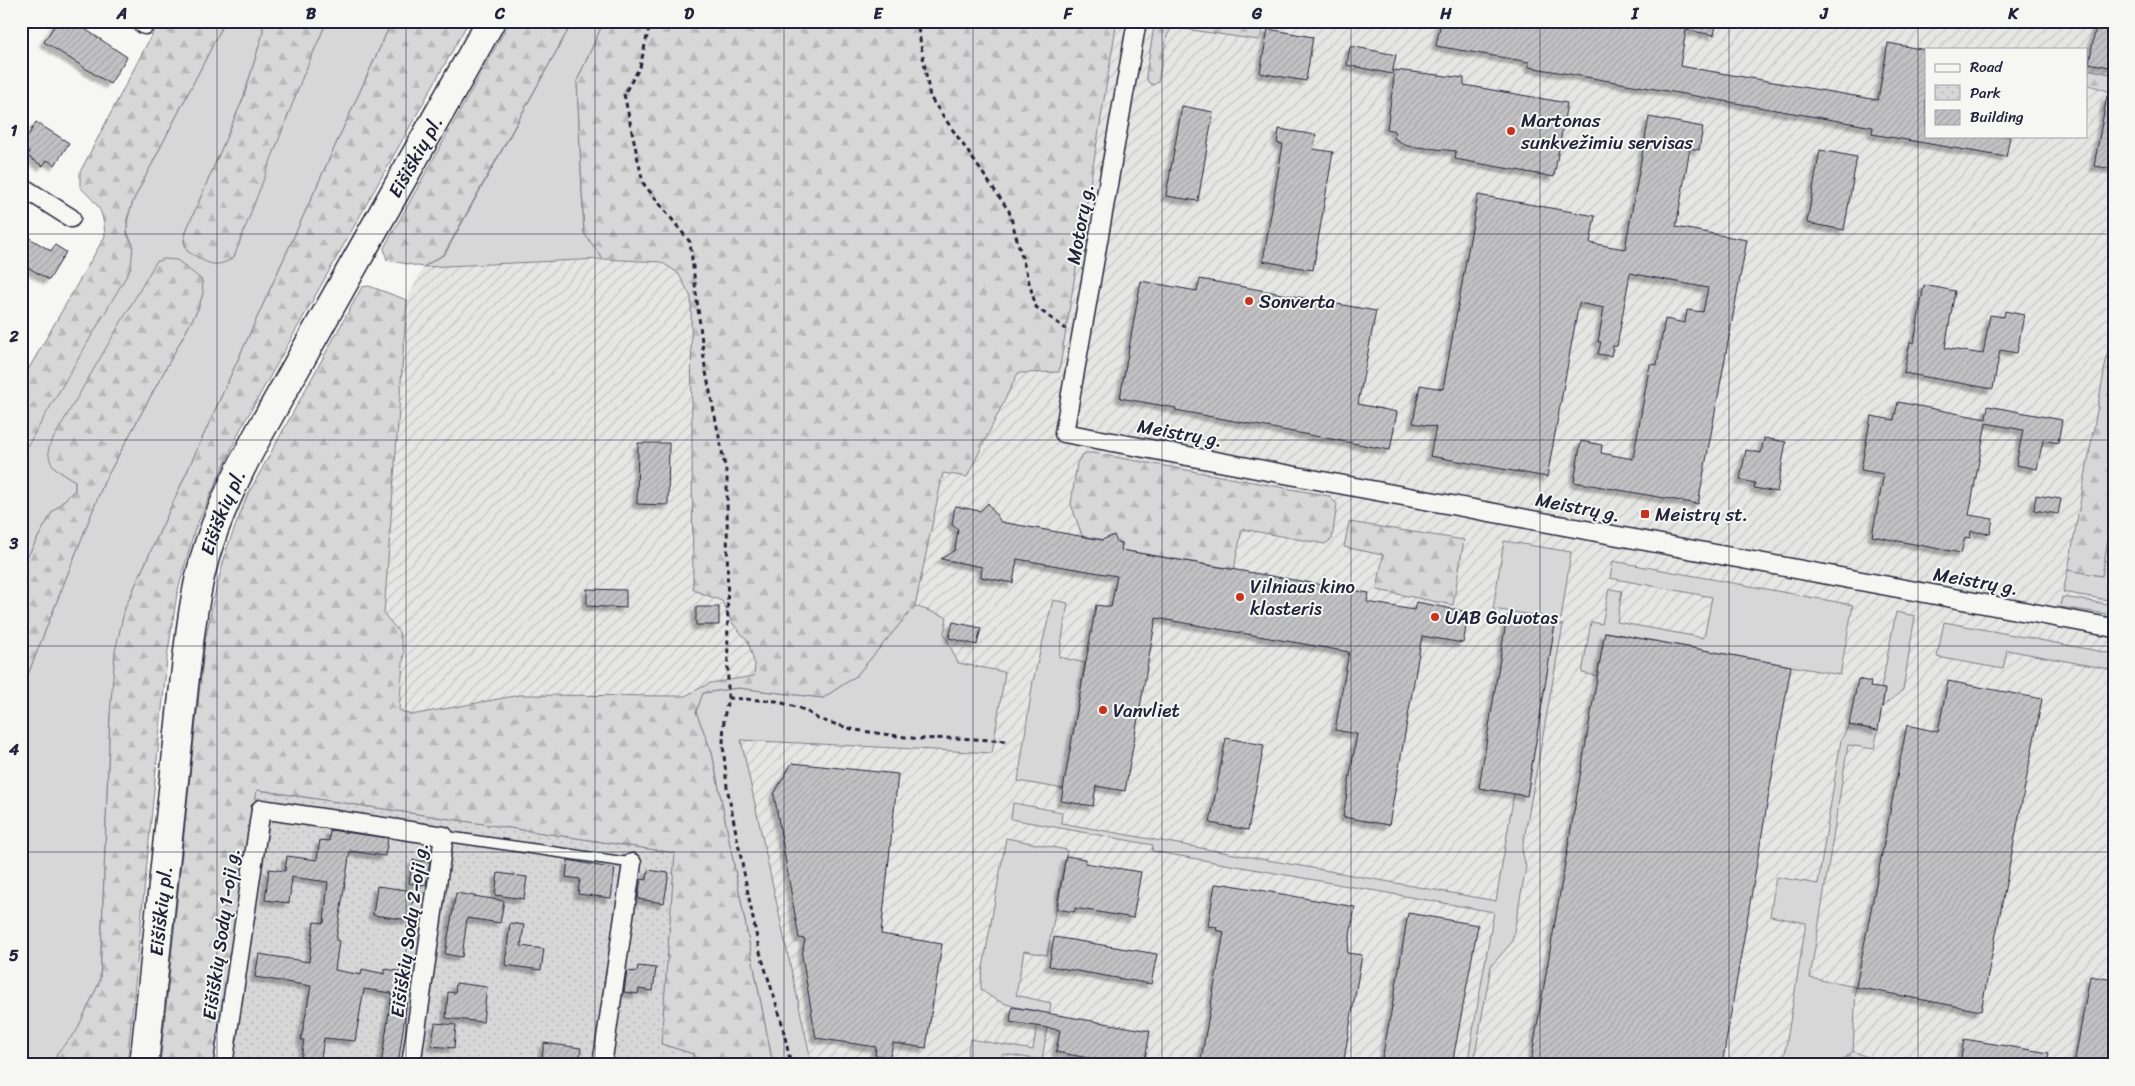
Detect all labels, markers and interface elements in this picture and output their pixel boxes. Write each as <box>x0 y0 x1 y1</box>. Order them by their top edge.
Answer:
text: A <box>116 0 127 28</box>
text: B <box>306 0 317 28</box>
text: C <box>494 0 506 28</box>
text: D <box>684 0 694 28</box>
text: E <box>874 0 884 28</box>
text: F <box>1063 0 1074 28</box>
text: G <box>1251 0 1263 28</box>
text: H <box>1439 0 1452 28</box>
text: I <box>1631 0 1640 28</box>
text: J <box>1819 0 1829 28</box>
text: K <box>2007 0 2019 28</box>
legend <box>1925 48 2088 138</box>
text: Road <box>1970 54 2003 80</box>
text: Park <box>1970 80 2001 106</box>
place label: Martonas sunkvežimiu servisas <box>1520 104 1693 159</box>
text: Building <box>1970 104 2024 130</box>
street label: Eišiškių pl. <box>378 109 451 204</box>
text: 1 <box>11 116 18 145</box>
marker: Martonas sunkvežimiu servisas <box>1505 125 1517 137</box>
street label: Motorų g. <box>1057 181 1103 267</box>
place label: Sonverta <box>1259 285 1336 318</box>
marker: Sonverta <box>1243 295 1255 307</box>
text: 2 <box>8 322 19 351</box>
street label: Meistrų g. <box>1135 409 1225 457</box>
street label: Eišiškių pl. <box>190 463 254 559</box>
street label: Meistrų g. <box>1533 483 1623 531</box>
place label: Meistrų st. <box>1655 498 1748 531</box>
marker: Meistrų st. <box>1639 508 1651 520</box>
text: 3 <box>9 529 19 558</box>
street label: Meistrų g. <box>1931 557 2021 605</box>
place label: Vilniaus kino klasteris <box>1250 570 1355 625</box>
marker: Vilniaus kino klasteris <box>1234 591 1246 603</box>
place label: UAB Galuotas <box>1445 601 1558 634</box>
marker: UAB Galuotas <box>1429 611 1441 623</box>
place label: Vanvliet <box>1113 694 1180 727</box>
marker: Vanvliet <box>1097 704 1109 716</box>
text: 4 <box>8 735 19 764</box>
street label: Eišiškių Sodų 2-oji g. <box>380 840 438 1020</box>
street label: Eišiškių Sodų 1-oji g. <box>193 846 249 1022</box>
street label: Eišiškių pl. <box>139 864 181 957</box>
text: 5 <box>9 941 19 970</box>

